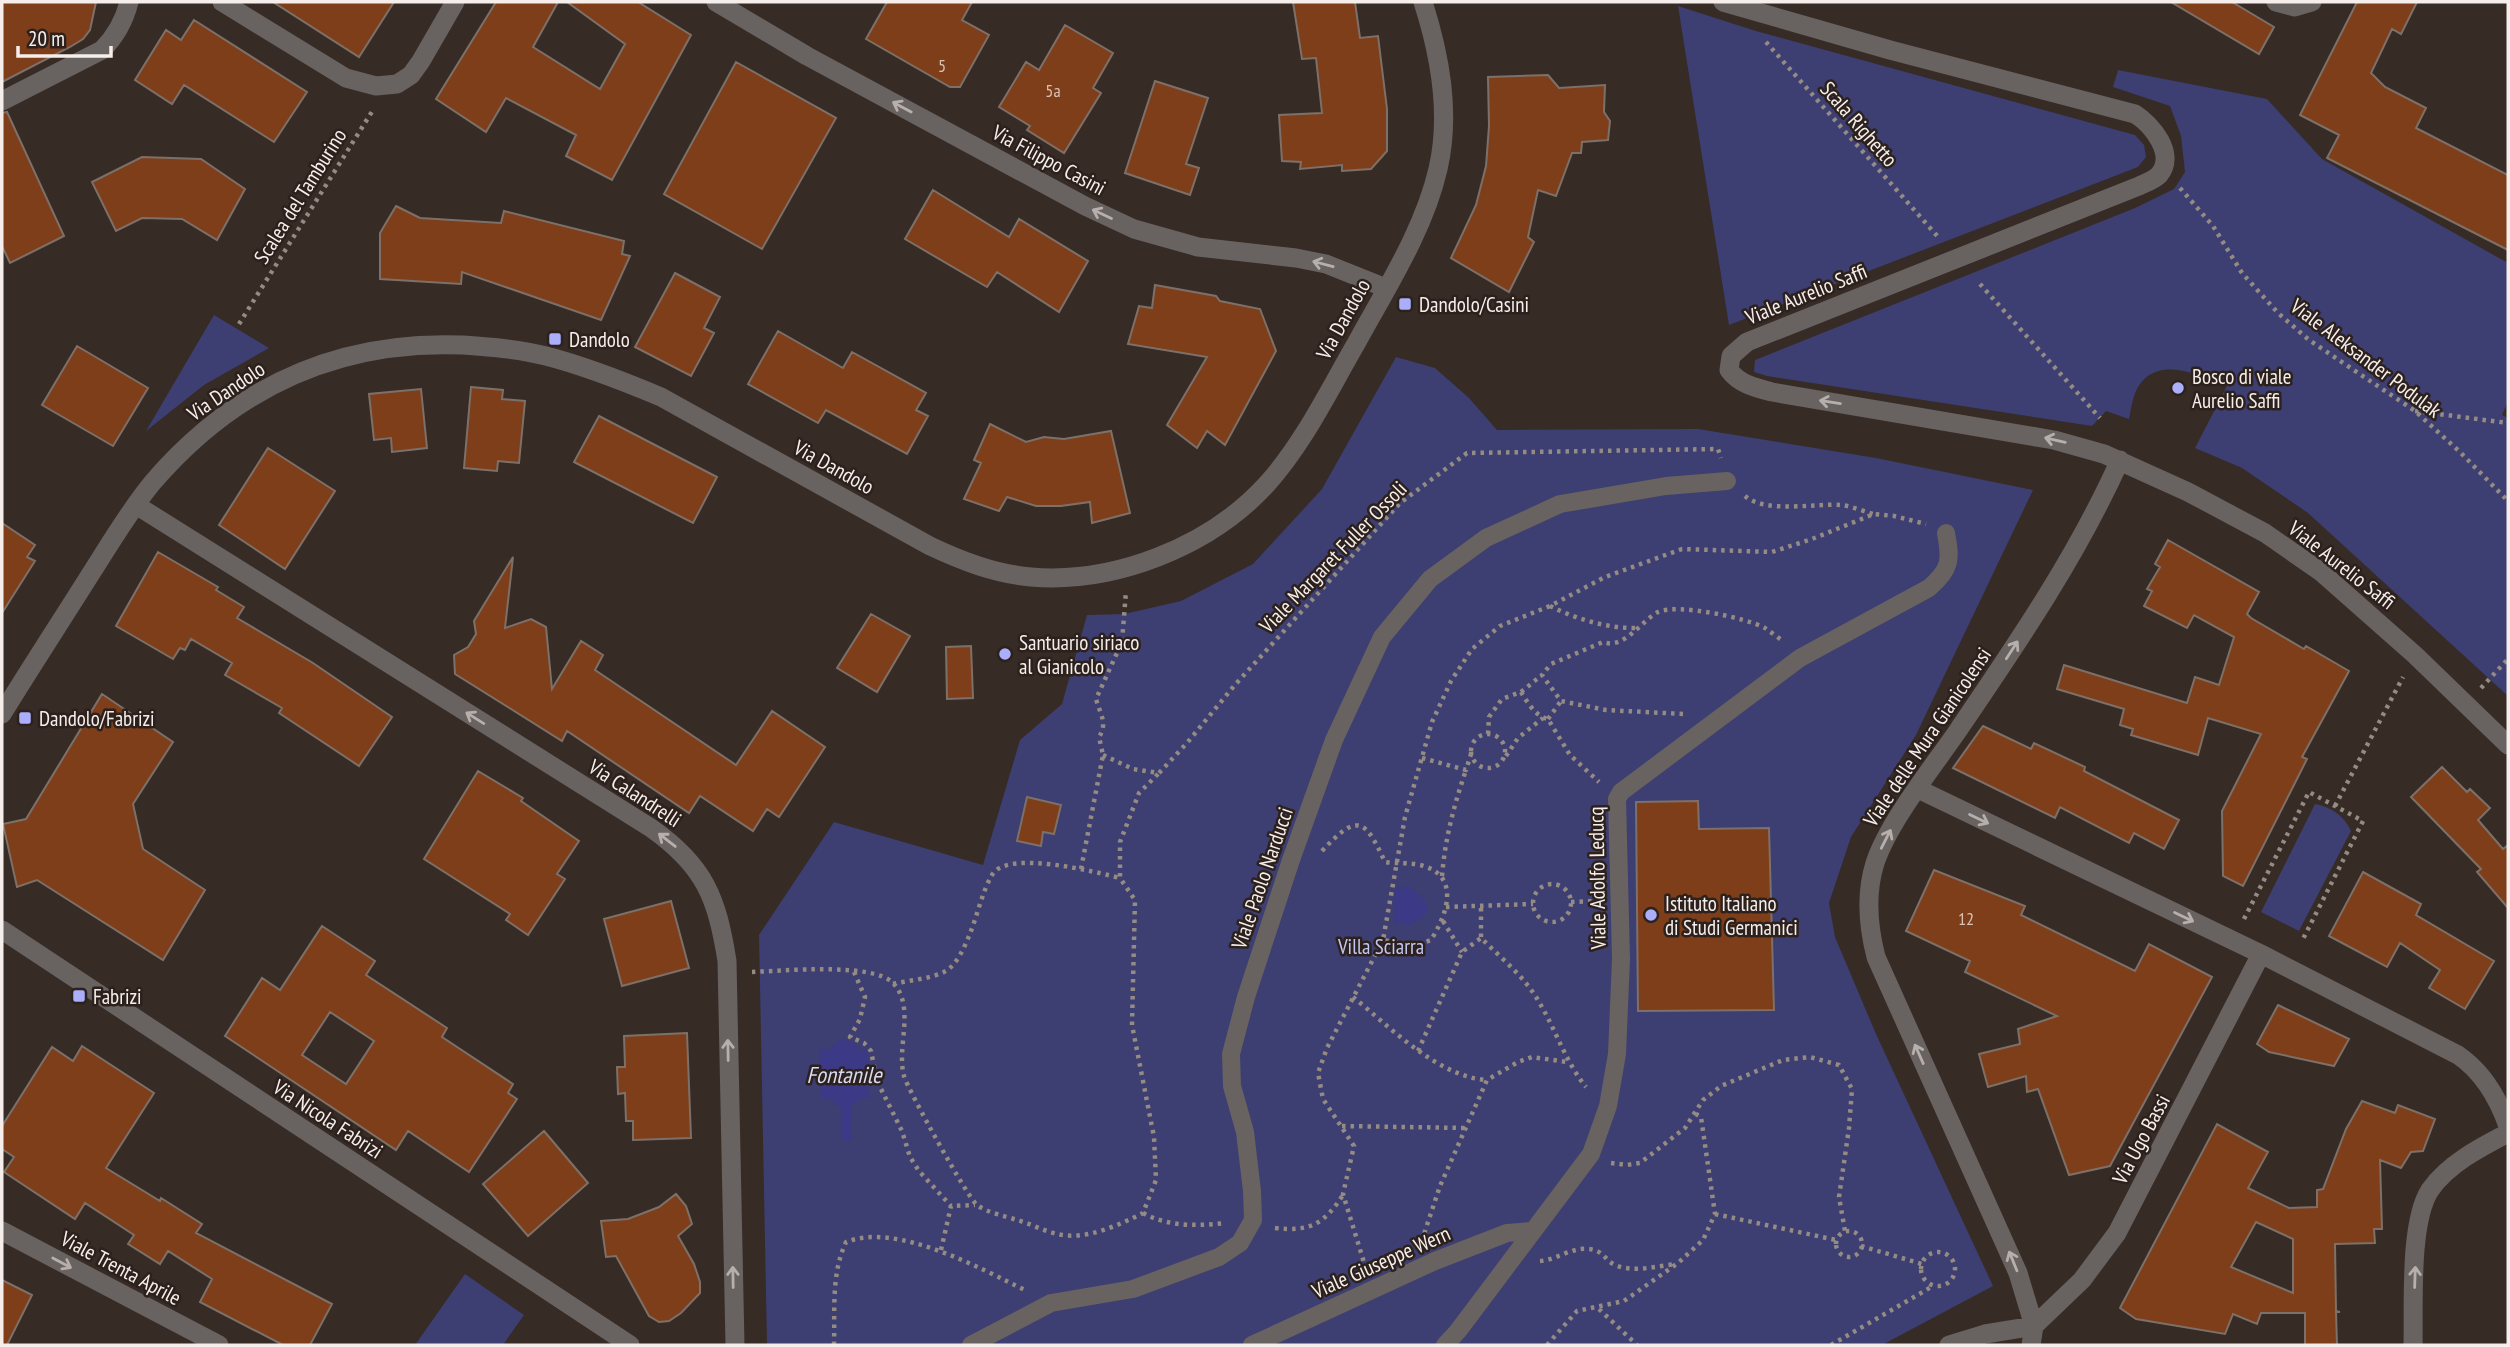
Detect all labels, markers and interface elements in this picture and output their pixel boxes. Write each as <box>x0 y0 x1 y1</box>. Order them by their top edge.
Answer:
scale bar <box>18 14 110 58</box>
text: 20 m <box>28 25 65 52</box>
house number: 5 <box>938 54 946 77</box>
street label: Scala Righetto <box>1814 76 1904 172</box>
house number: 5a <box>1045 79 1061 102</box>
one-way arrow <box>892 100 913 113</box>
street label: Via Filippo Casini <box>987 118 1110 201</box>
street label: Scalea del Tamburino <box>248 123 352 269</box>
one-way arrow <box>1092 207 1114 220</box>
one-way arrow <box>1312 257 1335 270</box>
street label: Viale Aurelio Saffi <box>1740 257 1871 331</box>
street label: Via Dandolo <box>1309 274 1376 365</box>
place label: Dandolo/Casini <box>1419 291 1529 318</box>
street label: Viale Aleksander Podulak <box>2284 292 2447 424</box>
marker: Dandolo/Casini <box>1397 296 1413 312</box>
place label: Dandolo <box>569 326 630 353</box>
marker: Dandolo <box>547 331 563 347</box>
street label: Via Dandolo <box>181 355 270 427</box>
place label: Bosco di viale Aurelio Saffi <box>2192 363 2291 414</box>
marker: Bosco di viale Aurelio Saffi <box>2170 380 2186 396</box>
one-way arrow <box>1819 395 1842 408</box>
street label: Via Dandolo <box>788 433 879 500</box>
one-way arrow <box>2044 433 2066 446</box>
street label: Viale Margaret Fuller Ossoli <box>1253 475 1413 639</box>
street label: Viale Aurelio Saffi <box>2282 514 2401 615</box>
place label: Santuario siriaco al Gianicolo <box>1019 629 1139 680</box>
one-way arrow <box>2005 641 2019 660</box>
street label: Viale delle Mura Gianicolensi <box>1856 642 1997 832</box>
marker: Santuario siriaco al Gianicolo <box>997 646 1013 662</box>
place label: Dandolo/Fabrizi <box>39 705 155 732</box>
marker: Dandolo/Fabrizi <box>17 710 33 726</box>
one-way arrow <box>466 711 486 725</box>
street label: Via Calandrelli <box>583 752 686 833</box>
street label: Viale Paolo Narducci <box>1225 803 1299 953</box>
street label: Viale Adolfo Leducq <box>1582 806 1612 951</box>
one-way arrow <box>1968 812 1989 826</box>
one-way arrow <box>1879 829 1893 850</box>
one-way arrow <box>659 833 677 848</box>
place label: Istituto Italiano di Studi Germanici <box>1665 890 1798 941</box>
marker: Istituto Italiano di Studi Germanici <box>1643 907 1659 923</box>
house number: 12 <box>1958 907 1974 930</box>
one-way arrow <box>2174 912 2195 925</box>
park label: Villa Sciarra <box>1337 933 1424 960</box>
place label: Fabrizi <box>93 983 142 1010</box>
marker: Fabrizi <box>71 988 87 1004</box>
one-way arrow <box>721 1038 735 1061</box>
one-way arrow <box>1912 1044 1925 1065</box>
water label: Fontanile <box>806 1060 883 1089</box>
street label: Via Nicola Fabrizi <box>267 1073 388 1165</box>
street label: Via Ugo Bassi <box>2106 1090 2176 1189</box>
street label: Viale Giuseppe Wern <box>1307 1219 1454 1305</box>
street label: Viale Trenta Aprile <box>55 1225 186 1311</box>
one-way arrow <box>2005 1251 2018 1272</box>
one-way arrow <box>51 1256 72 1270</box>
one-way arrow <box>727 1266 740 1289</box>
one-way arrow <box>2408 1266 2421 1289</box>

